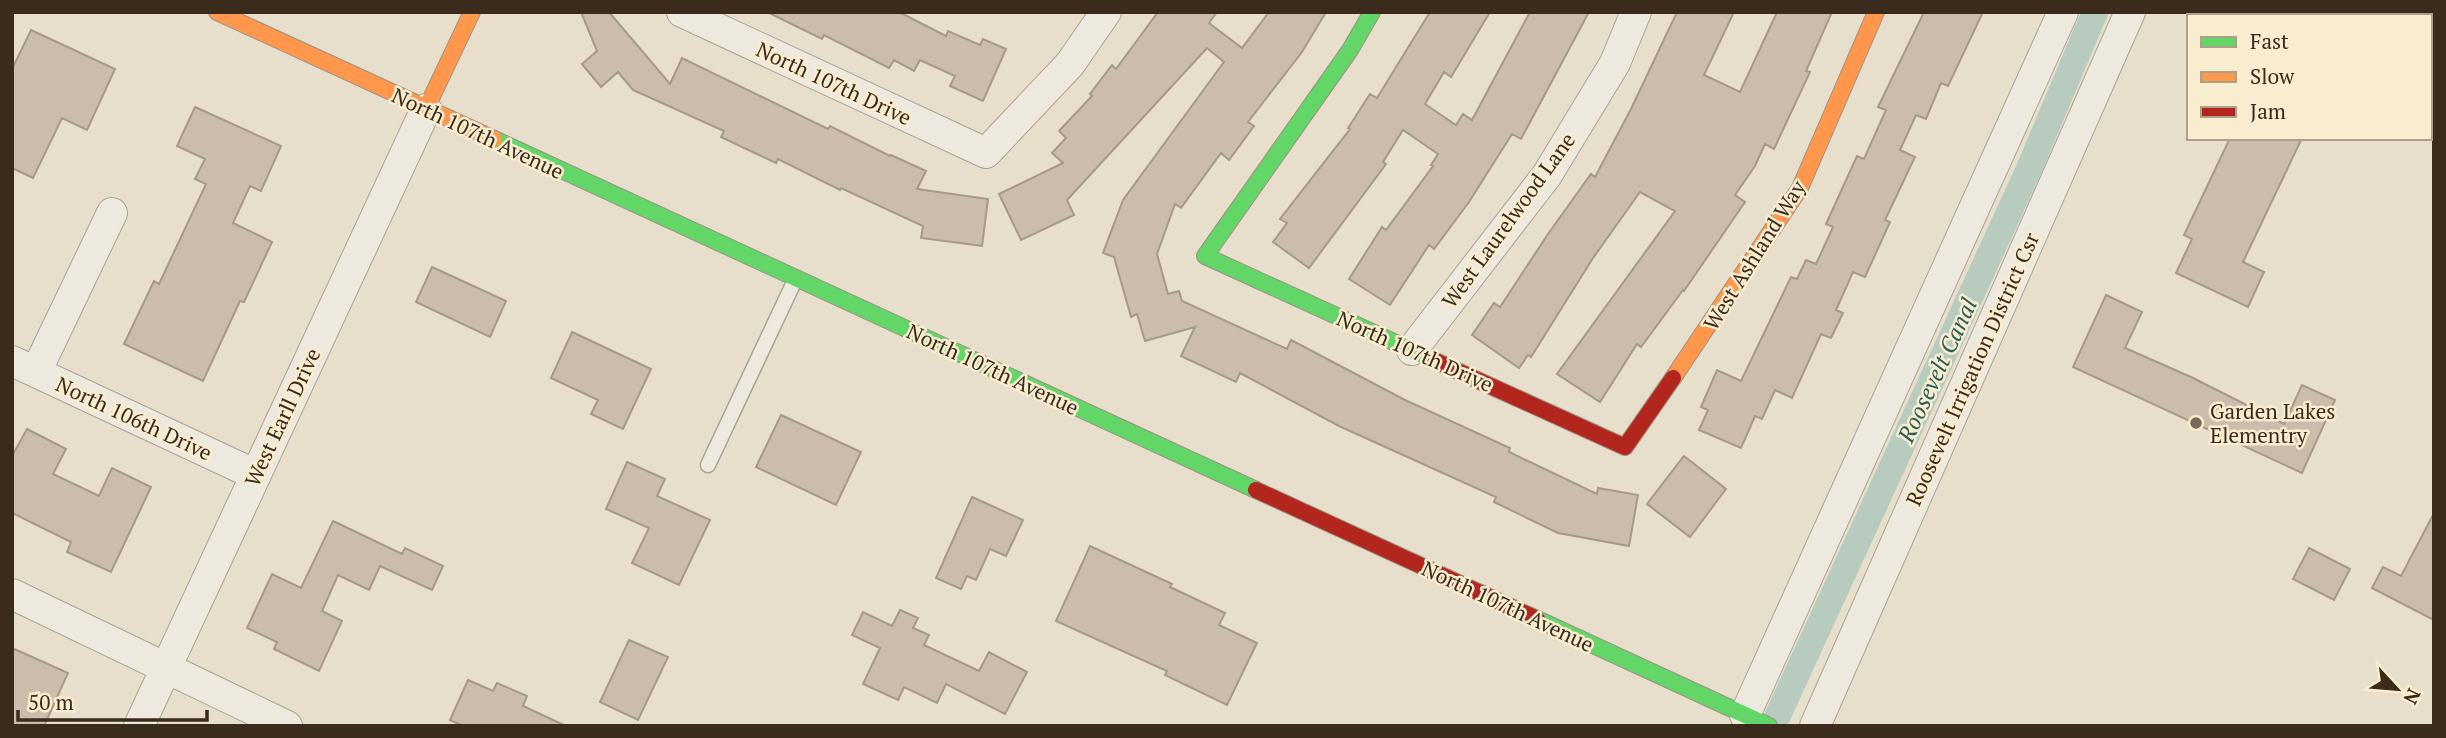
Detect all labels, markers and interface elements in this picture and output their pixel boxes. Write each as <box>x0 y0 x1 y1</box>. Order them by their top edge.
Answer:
legend <box>2187 14 2432 140</box>
text: Fast <box>2250 27 2289 55</box>
street label: North 107th Drive <box>752 35 916 131</box>
text: Slow <box>2250 62 2295 90</box>
street label: North 107th Avenue <box>388 81 568 185</box>
text: Jam <box>2250 97 2286 125</box>
street label: West Laurelwood Lane <box>1435 127 1581 313</box>
street label: West Ashland Way <box>1697 174 1812 335</box>
street label: Roosevelt Irrigation District Csr <box>1899 228 2045 510</box>
water label: Roosevelt Canal <box>1890 292 1984 448</box>
street label: North 107th Drive <box>1332 304 1498 398</box>
street label: North 107th Avenue <box>903 317 1083 421</box>
street label: West Earll Drive <box>238 343 326 491</box>
street label: North 106th Drive <box>51 370 217 466</box>
place label: Garden Lakes Elementry <box>2210 397 2335 449</box>
marker: Garden Lakes Elementry <box>2188 415 2204 431</box>
street label: North 107th Avenue <box>1418 554 1598 658</box>
north arrow <box>2362 654 2432 724</box>
scale bar <box>18 678 206 722</box>
text: N <box>2398 685 2427 709</box>
text: 50 m <box>28 688 74 716</box>

